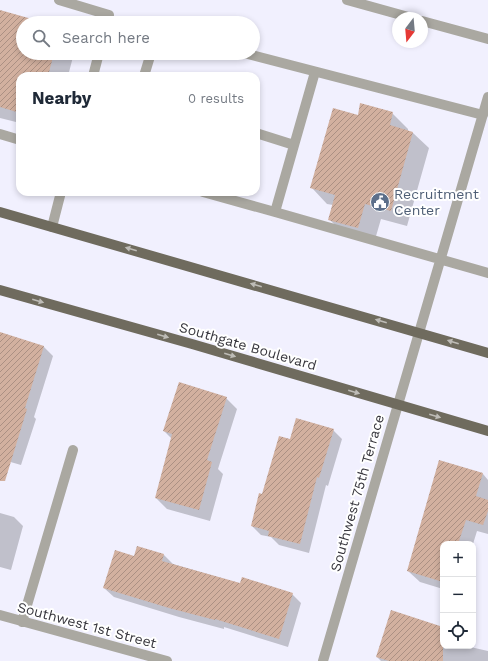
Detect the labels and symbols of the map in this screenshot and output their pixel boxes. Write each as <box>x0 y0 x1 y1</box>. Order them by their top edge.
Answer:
north arrow <box>392 12 428 48</box>
place label: Recruitment Center <box>394 186 479 218</box>
public building icon: Recruitment Center <box>369 191 391 213</box>
one-way arrow <box>125 246 137 252</box>
one-way arrow <box>250 282 262 288</box>
one-way arrow <box>32 298 44 304</box>
one-way arrow <box>375 318 387 324</box>
street label: Southgate Boulevard <box>178 319 318 373</box>
one-way arrow <box>157 333 169 339</box>
one-way arrow <box>447 339 459 345</box>
one-way arrow <box>224 352 236 358</box>
one-way arrow <box>349 389 361 395</box>
street label: Southwest 75th Terrace <box>327 413 387 573</box>
one-way arrow <box>429 413 441 419</box>
street label: Southwest 1st Street <box>16 599 158 651</box>

